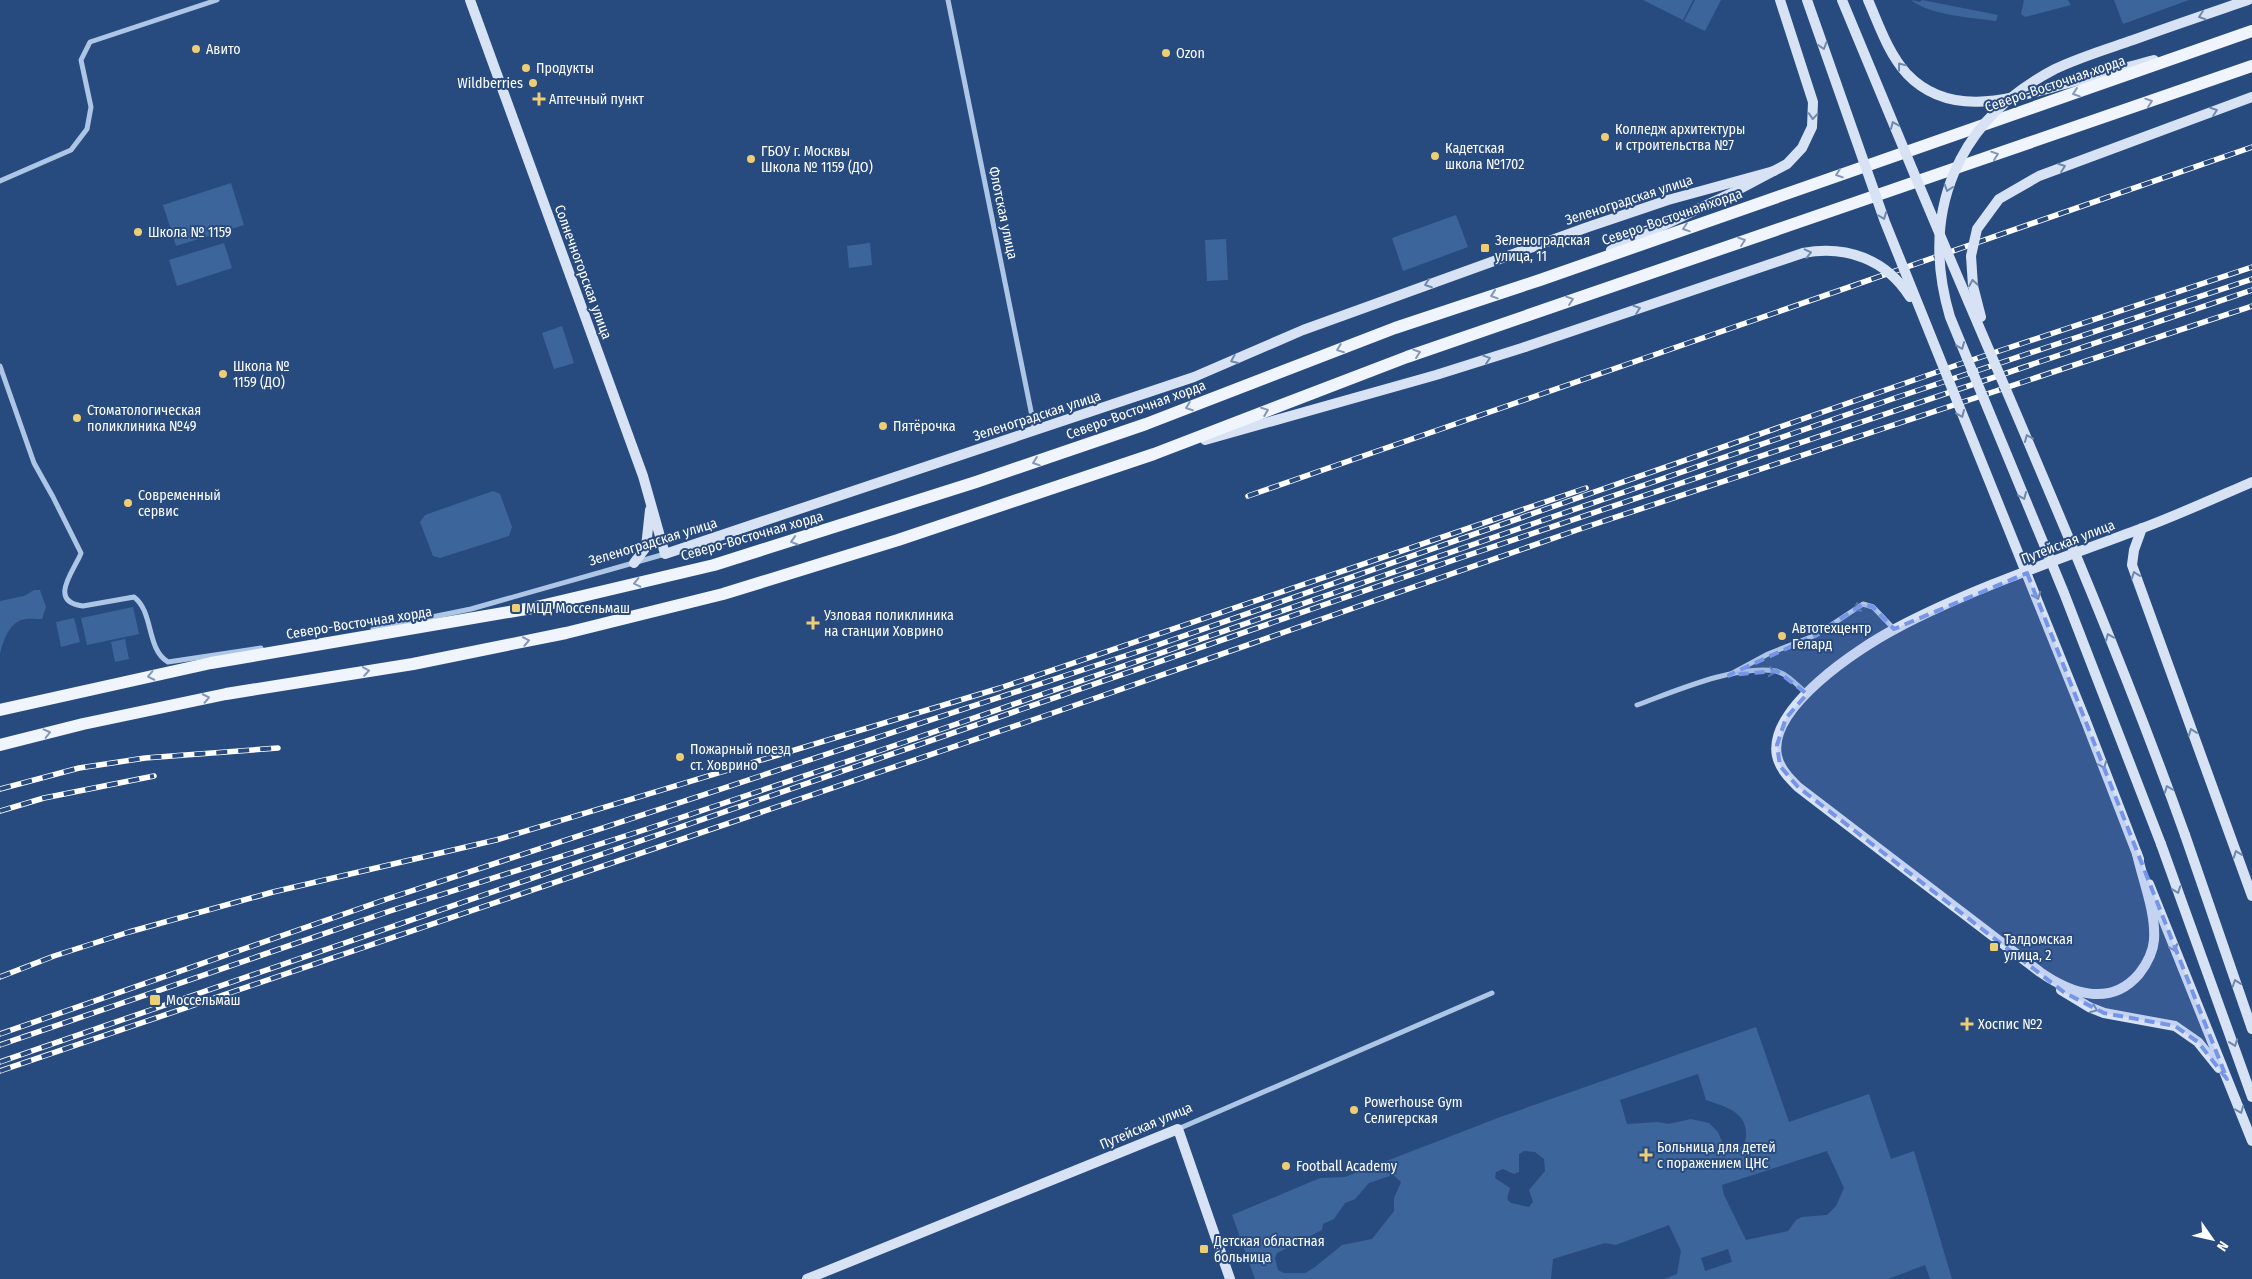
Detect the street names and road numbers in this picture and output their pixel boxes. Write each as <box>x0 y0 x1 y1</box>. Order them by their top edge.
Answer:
street label: Северо-Восточная хорда <box>1983 52 2128 116</box>
street label: Флотская улица <box>985 165 1021 261</box>
street label: Зеленоградская улица <box>1563 171 1695 229</box>
street label: Северо-Восточная хорда <box>1600 185 1745 249</box>
street label: Солнечногорская улица <box>551 202 615 342</box>
street label: Северо-Восточная хорда <box>1064 377 1208 443</box>
street label: Зеленоградская улица <box>971 387 1103 445</box>
street label: Северо-Восточная хорда <box>679 507 825 564</box>
street label: Зеленоградская улица <box>587 514 719 570</box>
street label: Путейская улица <box>2019 516 2117 568</box>
street label: Северо-Восточная хорда <box>285 603 433 643</box>
street label: Путейская улица <box>1097 1099 1195 1153</box>

